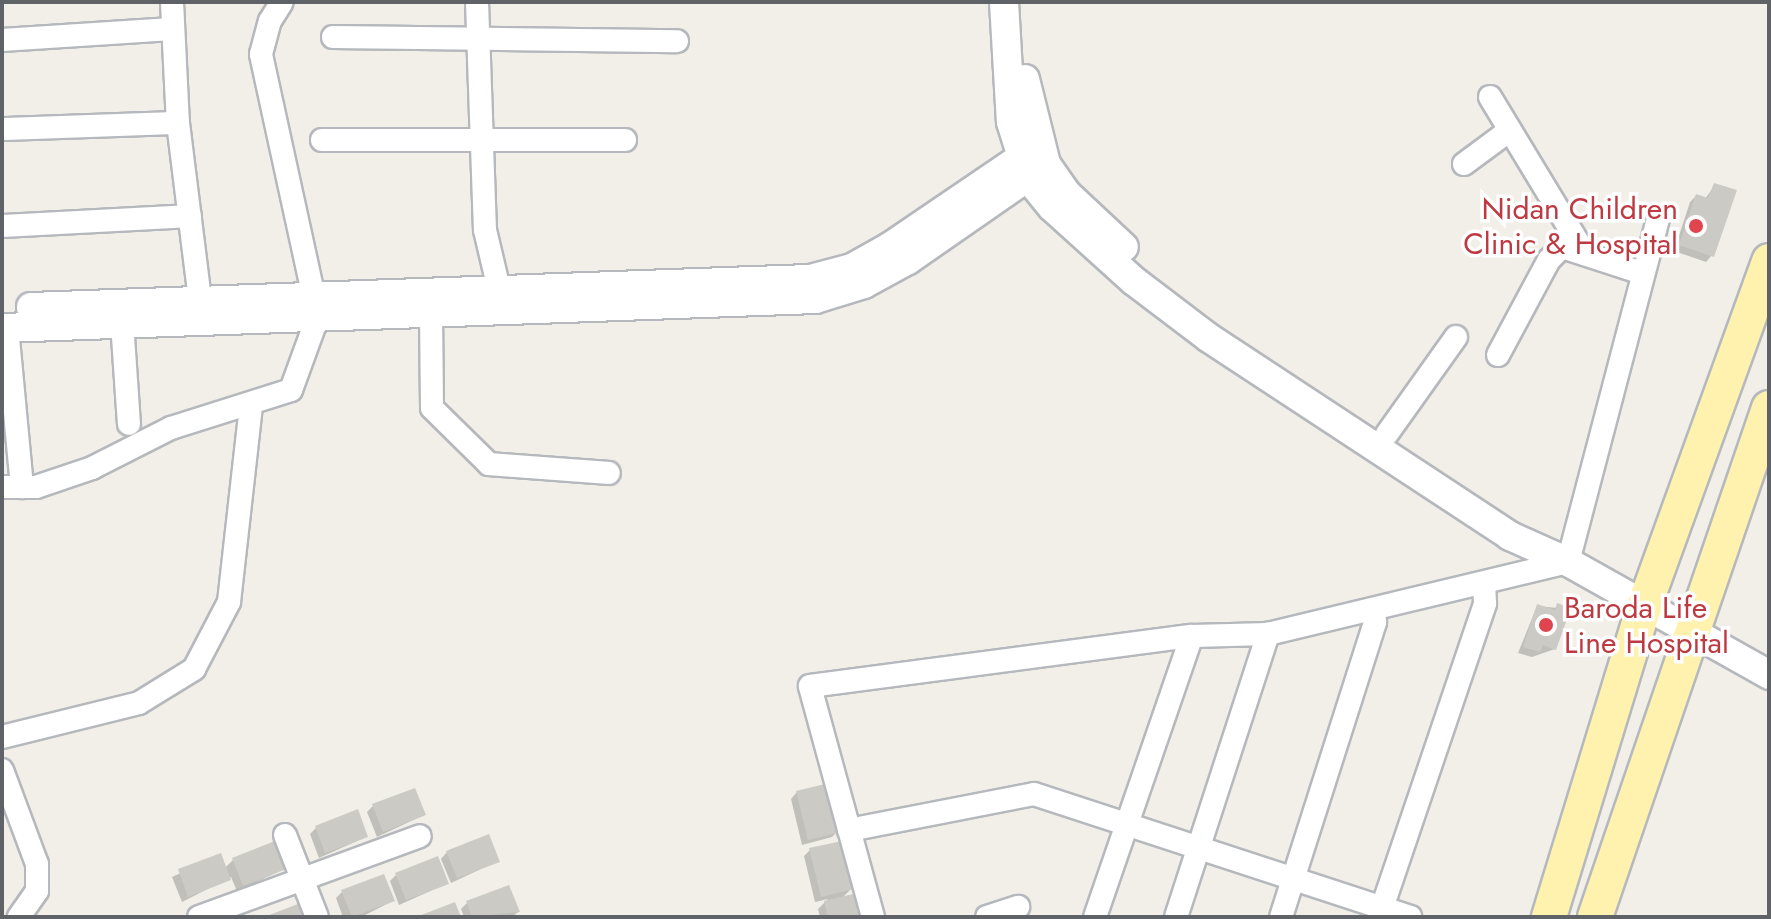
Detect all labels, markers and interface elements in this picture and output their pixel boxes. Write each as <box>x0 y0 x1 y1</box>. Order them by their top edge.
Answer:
place label: Nidan Children Clinic & Hospital <box>1463 191 1678 262</box>
marker: Nidan Children Clinic & Hospital <box>1685 215 1707 237</box>
place label: Baroda Life Line Hospital <box>1564 590 1729 660</box>
marker: Baroda Life Line Hospital <box>1535 614 1557 636</box>

